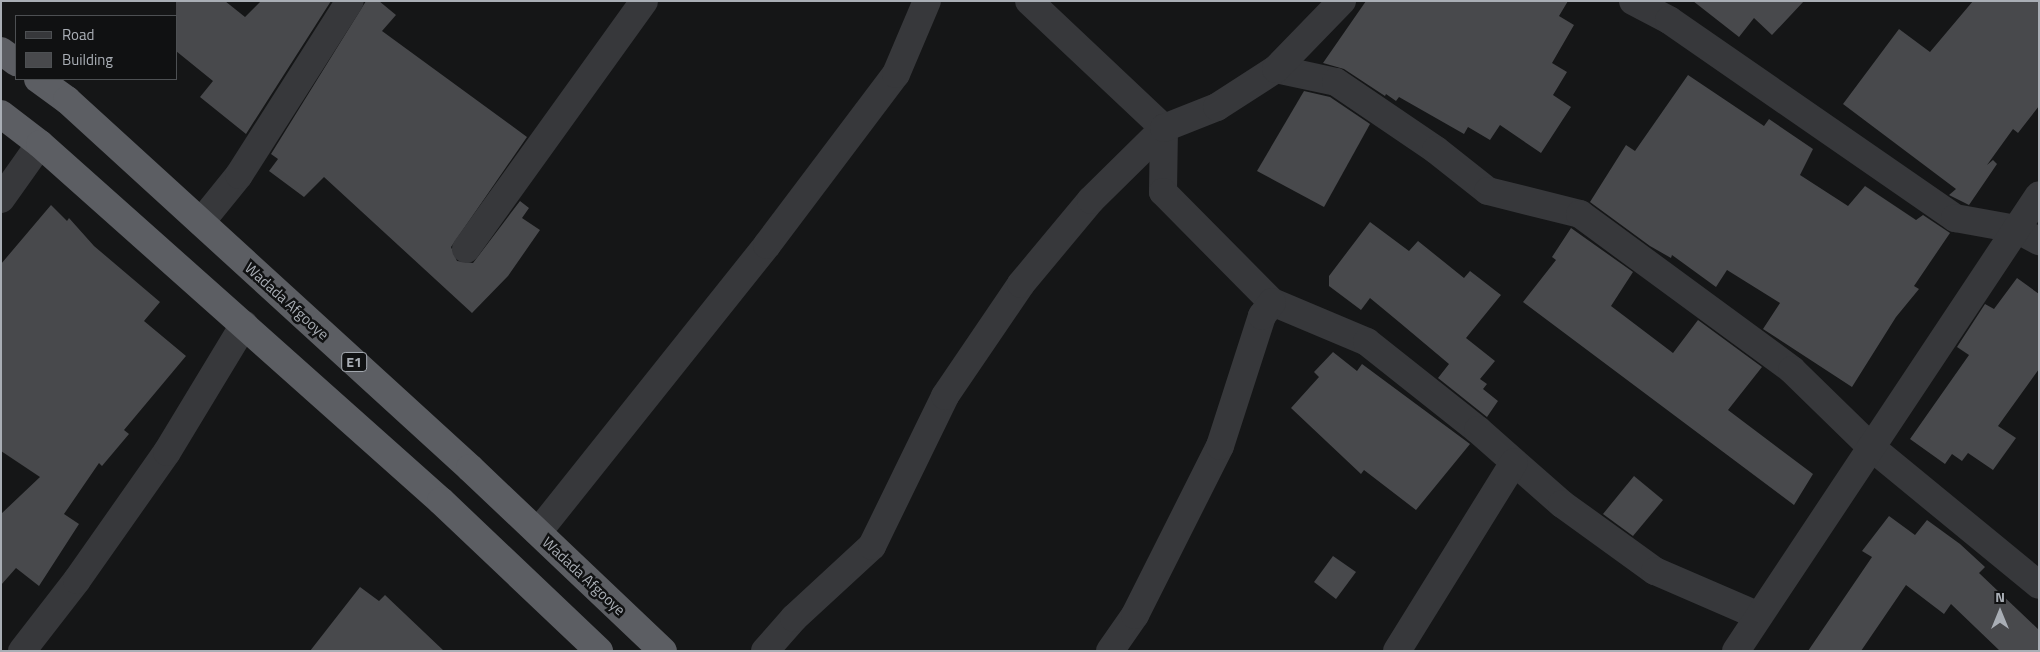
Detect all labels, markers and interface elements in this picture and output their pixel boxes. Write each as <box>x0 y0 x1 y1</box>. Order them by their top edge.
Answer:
legend <box>15 15 178 80</box>
text: Road <box>62 23 94 46</box>
text: Building <box>62 48 113 71</box>
street label: Wadada Afgooye <box>241 259 333 343</box>
road number: E1 <box>340 351 368 374</box>
street label: Wadada Afgooye <box>539 533 629 619</box>
text: N <box>1995 586 2005 607</box>
north arrow <box>1975 587 2025 637</box>

